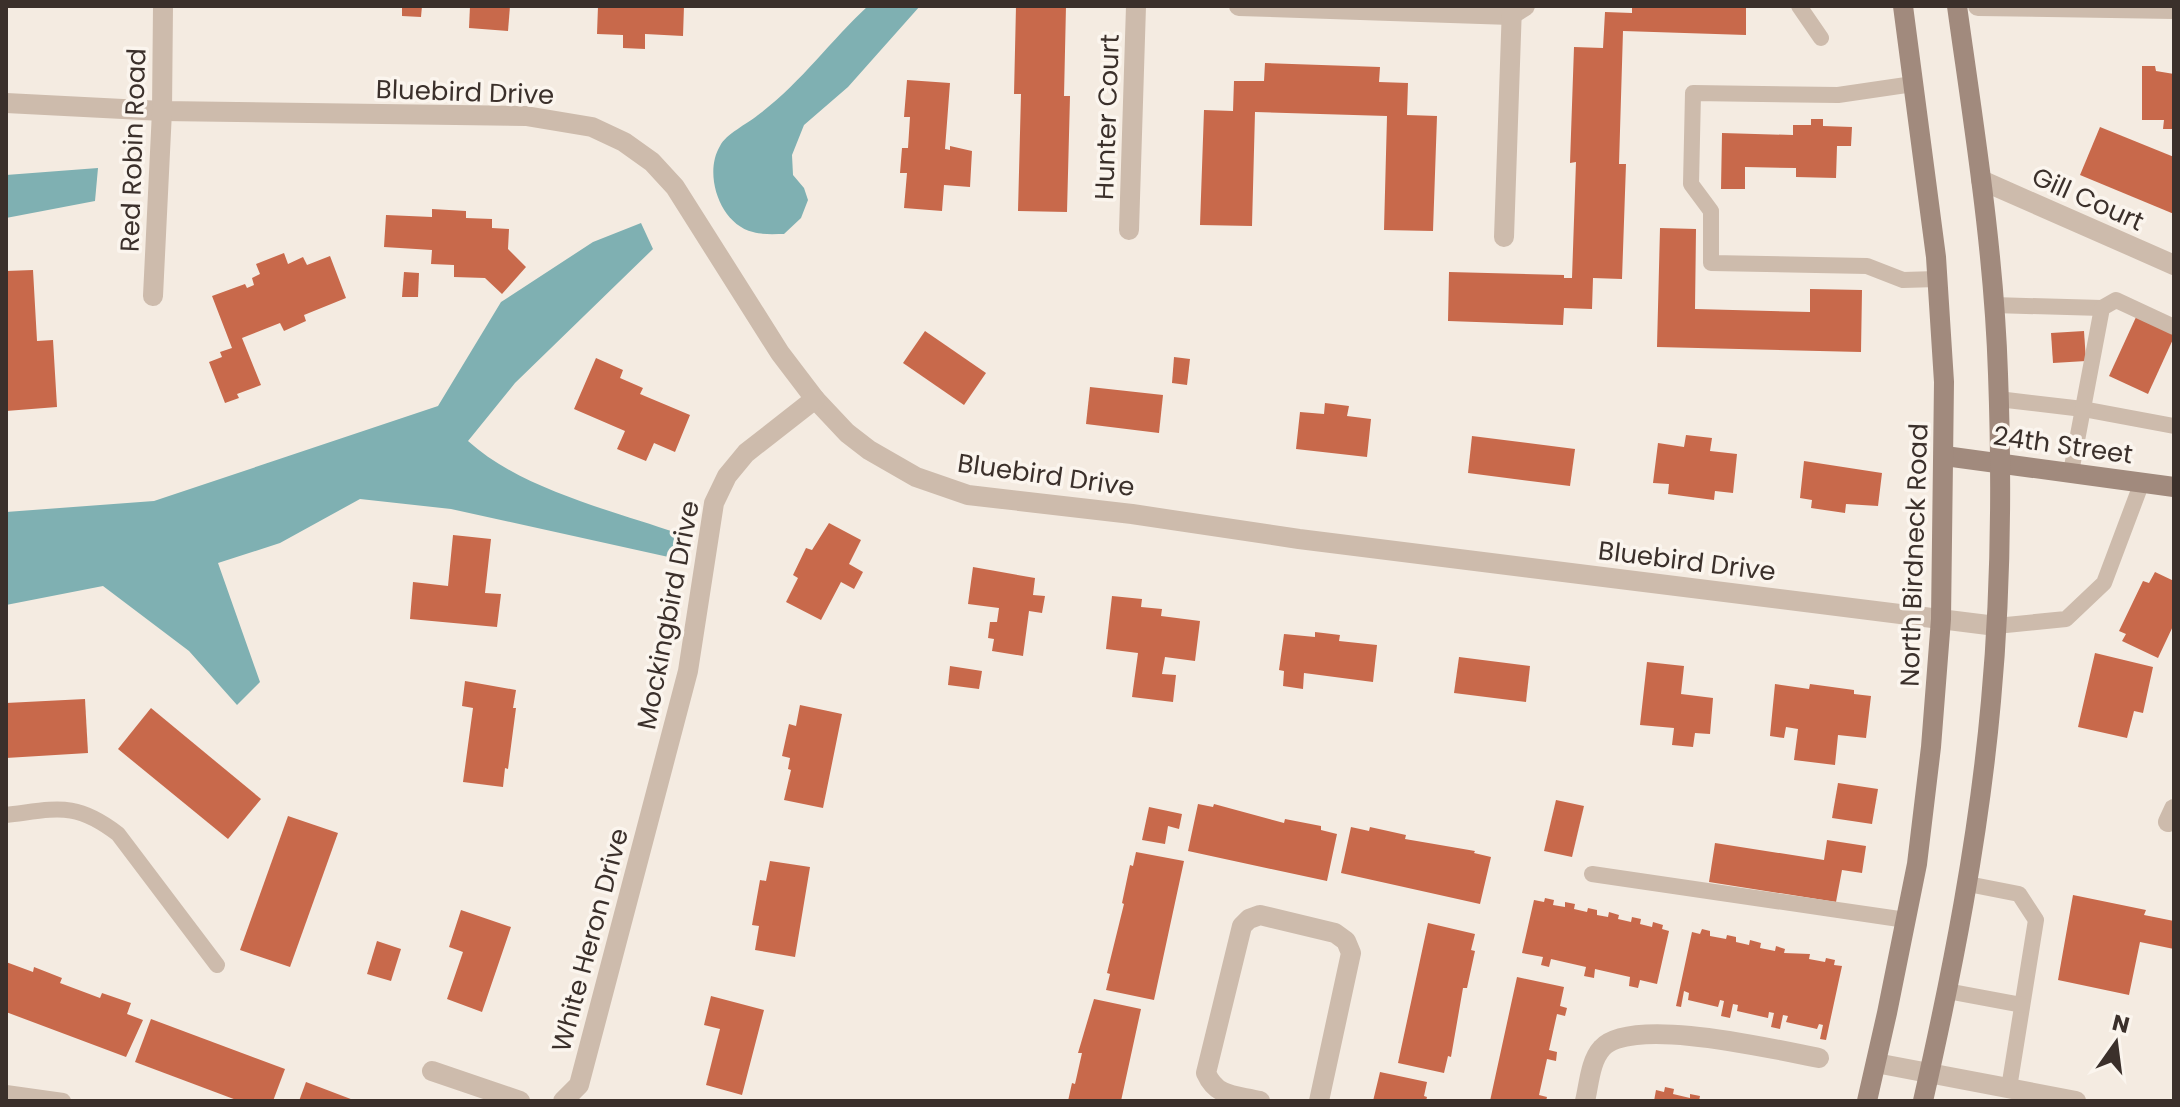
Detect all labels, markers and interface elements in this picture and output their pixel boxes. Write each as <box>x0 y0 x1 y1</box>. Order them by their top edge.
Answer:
street label: Hunter Court <box>1086 33 1128 201</box>
street label: Red Robin Road <box>111 47 155 253</box>
street label: Bluebird Drive <box>375 71 555 113</box>
street label: Gill Court <box>2026 158 2150 240</box>
street label: 24th Street <box>1991 417 2135 473</box>
street label: North Birdneck Road <box>1891 423 1937 687</box>
street label: Bluebird Drive <box>955 445 1137 505</box>
street label: Mockingbird Drive <box>628 498 708 732</box>
street label: Bluebird Drive <box>1596 532 1778 590</box>
street label: White Heron Drive <box>543 824 637 1056</box>
north arrow <box>2076 1003 2156 1083</box>
text: N <box>2109 1007 2132 1041</box>

